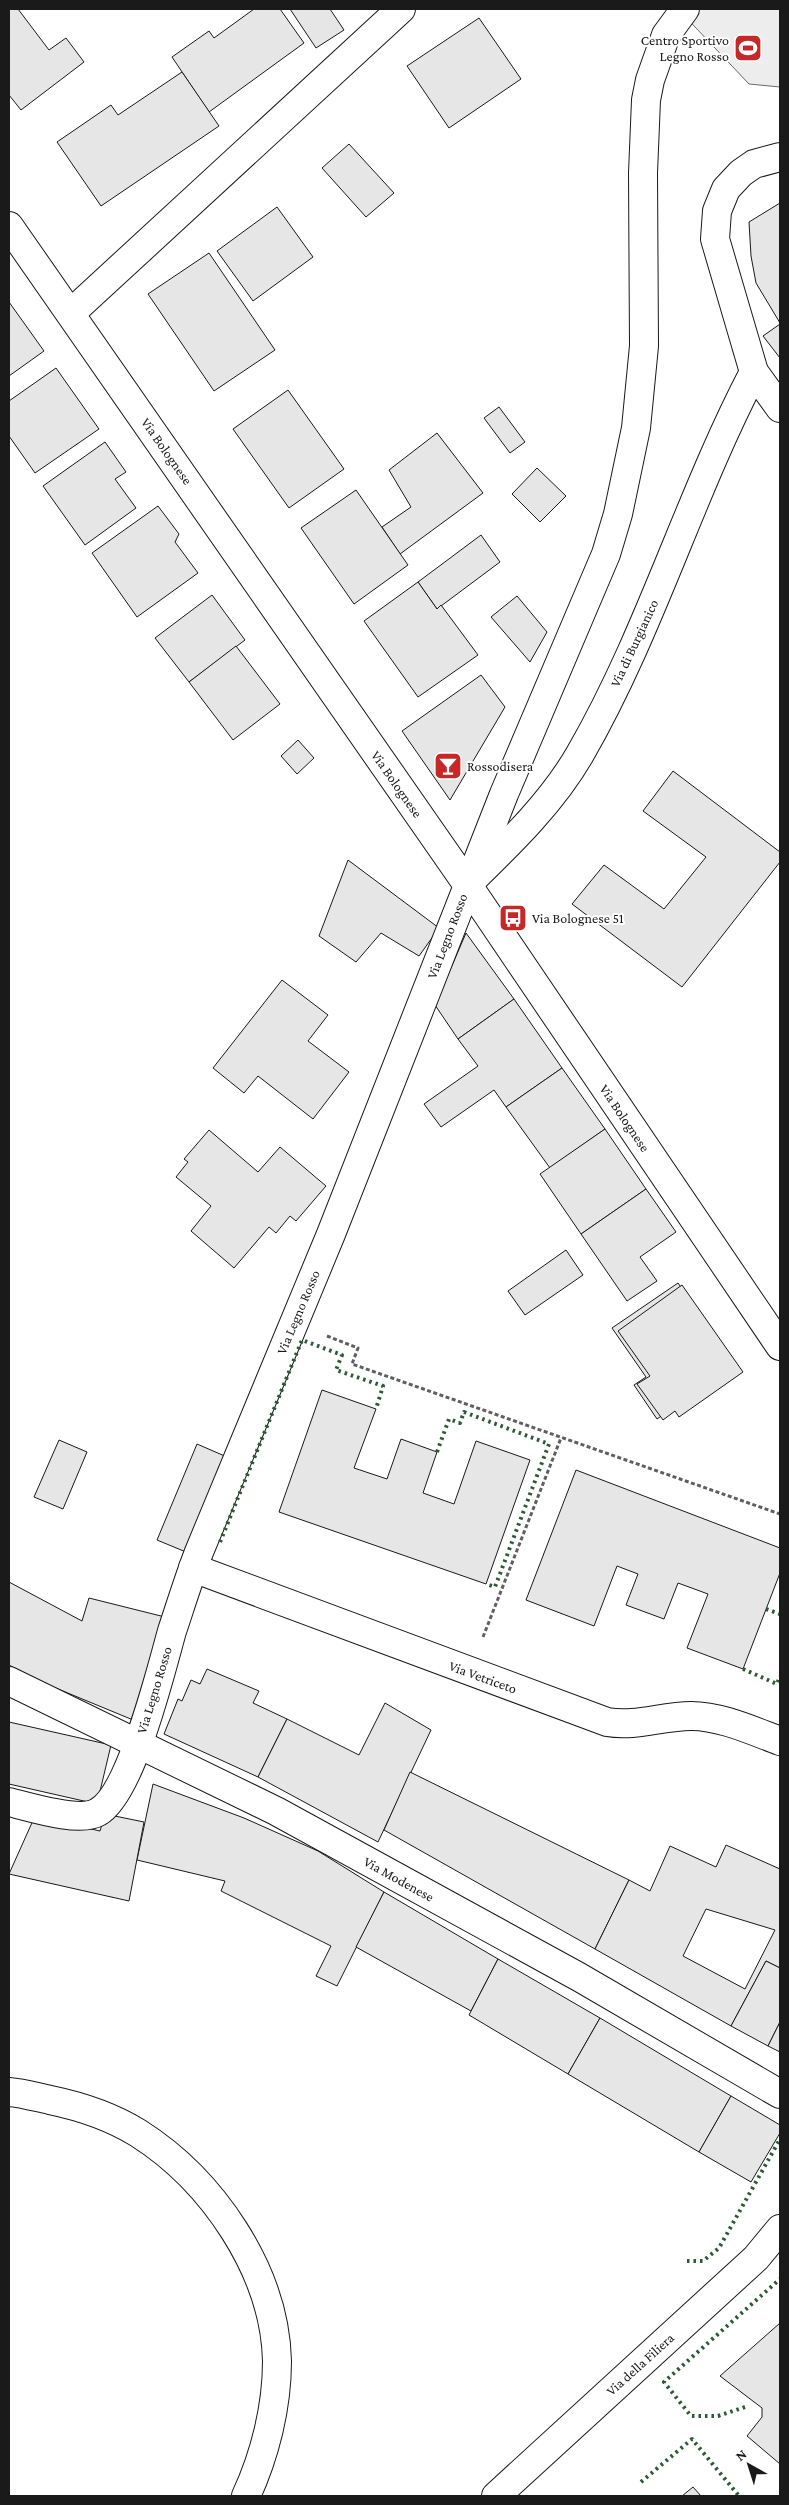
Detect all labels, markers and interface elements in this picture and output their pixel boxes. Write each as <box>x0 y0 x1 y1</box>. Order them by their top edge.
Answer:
place label: Centro Sportivo Legno Rosso <box>641 32 729 64</box>
sports icon: Centro Sportivo Legno Rosso <box>733 33 763 63</box>
street label: Via Bolognese <box>138 415 196 487</box>
street label: Via di Burgianico <box>607 597 661 689</box>
street label: Via Bolognese <box>368 748 426 820</box>
bar icon: Rossodisera <box>433 751 463 781</box>
place label: Rossodisera <box>467 758 534 774</box>
street label: Via Legno Rosso <box>423 891 471 981</box>
bus stop icon: Via Bolognese 51 <box>498 903 528 933</box>
place label: Via Bolognese 51 <box>532 910 624 926</box>
street label: Via Bolognese <box>597 1081 653 1155</box>
street label: Via Legno Rosso <box>273 1267 323 1357</box>
street label: Via Legno Rosso <box>133 1645 175 1735</box>
street label: Via Vetriceto <box>447 1657 519 1697</box>
street label: Via Modenese <box>361 1853 437 1905</box>
street label: Via della Filiera <box>603 2329 678 2399</box>
north arrow <box>724 2440 774 2490</box>
text: N <box>732 2445 750 2464</box>

